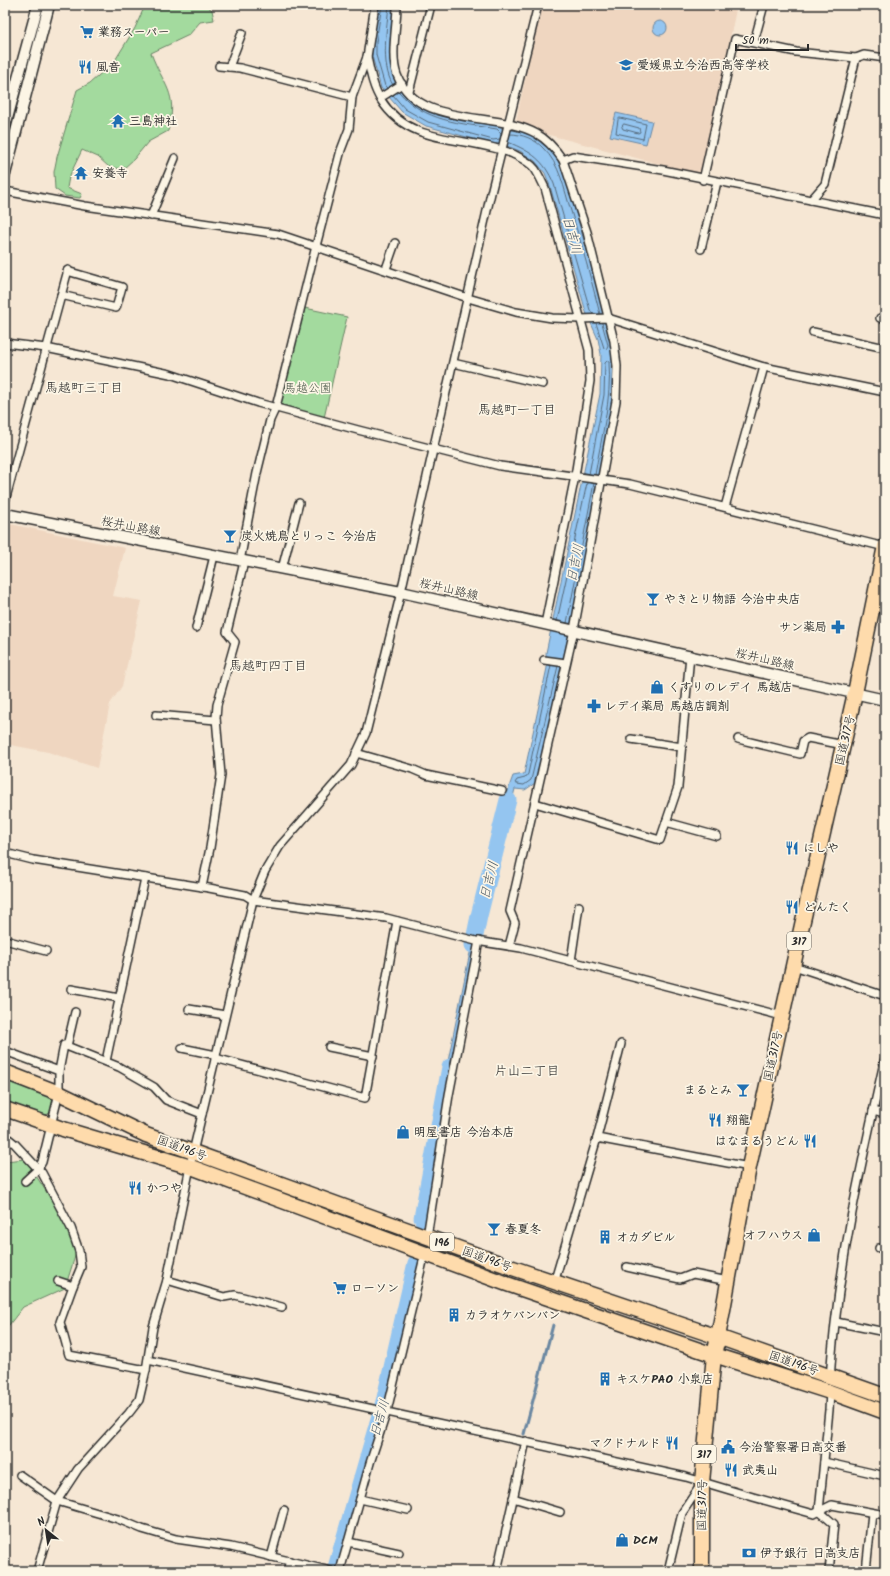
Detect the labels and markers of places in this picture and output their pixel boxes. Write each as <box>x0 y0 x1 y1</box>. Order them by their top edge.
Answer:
place label: 業務スーパー <box>98 23 170 42</box>
supermarket icon: 業務スーパー <box>79 24 95 40</box>
place label: 愛媛県立今治西高等学校 <box>637 56 769 75</box>
school or university icon: 愛媛県立今治西高等学校 <box>618 57 634 73</box>
place label: 風音 <box>96 58 120 77</box>
restaurant icon: 風音 <box>77 59 93 75</box>
place label: 三島神社 <box>129 112 177 131</box>
temple icon: 三島神社 <box>110 113 126 129</box>
place label: 安養寺 <box>92 164 128 183</box>
temple icon: 安養寺 <box>73 165 89 181</box>
place label: 炭火焼鳥とりっこ 今治店 <box>241 527 378 546</box>
bar icon: 炭火焼鳥とりっこ 今治店 <box>222 528 238 544</box>
place label: やきとり物語 今治中央店 <box>664 590 801 609</box>
bar icon: やきとり物語 今治中央店 <box>645 591 661 607</box>
place label: サン薬局 <box>779 618 827 637</box>
pharmacy icon: サン薬局 <box>830 619 846 635</box>
place label: くすりのレデイ 馬越店 <box>668 678 792 697</box>
shop icon: くすりのレデイ 馬越店 <box>649 679 665 695</box>
place label: レデイ薬局 馬越店調剤 <box>605 697 729 716</box>
pharmacy icon: レデイ薬局 馬越店調剤 <box>586 698 602 714</box>
place label: にしや <box>803 839 839 858</box>
restaurant icon: にしや <box>784 840 800 856</box>
place label: どんたく <box>803 898 851 917</box>
restaurant icon: どんたく <box>784 899 800 915</box>
place label: まるとみ <box>684 1081 732 1100</box>
bar icon: まるとみ <box>735 1082 751 1098</box>
place label: 翔龍 <box>726 1111 750 1130</box>
restaurant icon: 翔龍 <box>707 1112 723 1128</box>
place label: 明屋書店 今治本店 <box>414 1123 515 1142</box>
shop icon: 明屋書店 今治本店 <box>395 1124 411 1140</box>
place label: はなまるうどん <box>715 1132 799 1151</box>
restaurant icon: はなまるうどん <box>802 1133 818 1149</box>
place label: かつや <box>146 1179 182 1198</box>
restaurant icon: かつや <box>127 1180 143 1196</box>
place label: 春夏冬 <box>505 1220 541 1239</box>
bar icon: 春夏冬 <box>486 1221 502 1237</box>
place label: オフハウス <box>744 1226 803 1245</box>
shop icon: オフハウス <box>806 1227 822 1243</box>
place label: オカダビル <box>616 1228 676 1247</box>
building icon: オカダビル <box>597 1229 613 1245</box>
place label: ローソン <box>351 1279 399 1298</box>
supermarket icon: ローソン <box>332 1280 348 1296</box>
place label: カラオケバンバン <box>465 1306 560 1325</box>
building icon: カラオケバンバン <box>446 1307 462 1323</box>
place label: キスケPAO 小泉店 <box>616 1370 713 1389</box>
building icon: キスケPAO 小泉店 <box>597 1371 613 1387</box>
place label: マクドナルド <box>589 1434 661 1453</box>
restaurant icon: マクドナルド <box>664 1435 680 1451</box>
place label: 今治警察署日高交番 <box>739 1438 847 1457</box>
public building icon: 今治警察署日高交番 <box>720 1439 736 1455</box>
place label: 武夷山 <box>742 1461 778 1480</box>
restaurant icon: 武夷山 <box>723 1462 739 1478</box>
place label: DCM <box>633 1531 658 1550</box>
shop icon: DCM <box>614 1532 630 1548</box>
place label: 伊予銀行 日高支店 <box>760 1544 861 1563</box>
bank icon: 伊予銀行 日高支店 <box>741 1545 757 1561</box>

